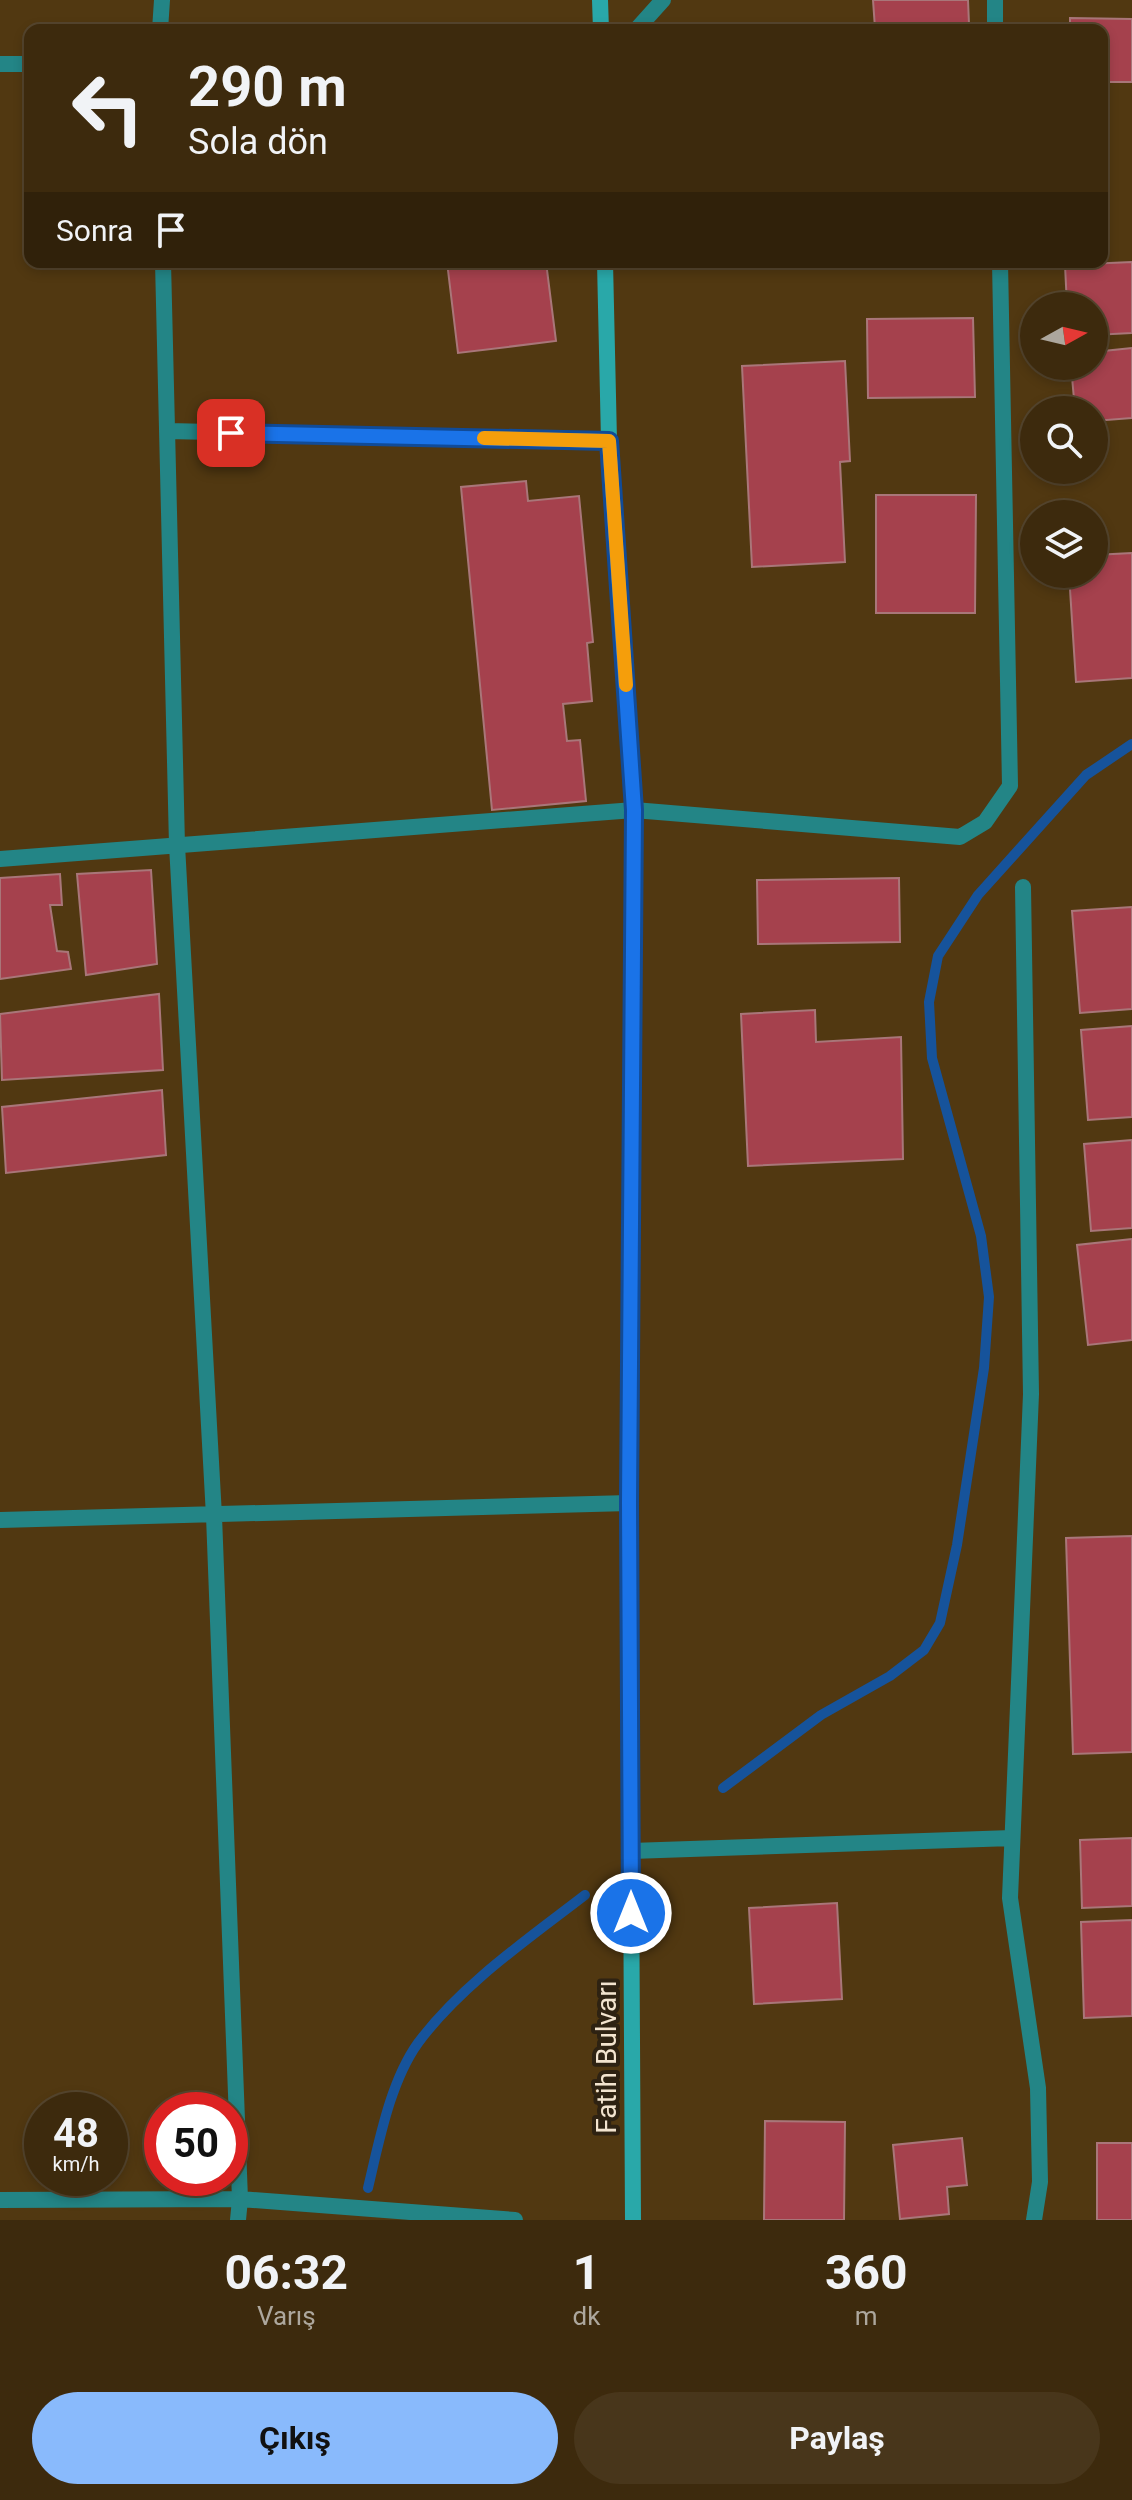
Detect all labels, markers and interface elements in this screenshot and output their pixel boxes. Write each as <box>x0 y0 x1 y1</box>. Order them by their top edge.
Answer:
text: 290 m <box>188 54 347 120</box>
icon: left <box>56 56 160 160</box>
text: Sola dön <box>188 121 328 163</box>
icon: arrive <box>149 208 193 252</box>
text: Sonra <box>56 213 133 248</box>
north arrow <box>1020 292 1108 380</box>
map controls <box>1020 292 1108 588</box>
button: search <box>1020 396 1108 484</box>
pin <box>197 399 265 467</box>
icon: arrive <box>209 411 253 455</box>
button: layers <box>1020 500 1108 588</box>
position arrow <box>589 1871 673 1955</box>
street label: Fatih Bulvarı <box>590 1980 623 2134</box>
speed limit sign: 50 <box>144 2092 248 2196</box>
text: 48 <box>53 2110 99 2157</box>
text: km/h <box>53 2152 99 2176</box>
text: 06:32 <box>224 2244 348 2301</box>
text: 1 <box>573 2244 600 2301</box>
text: 360 <box>825 2244 908 2301</box>
text: Varış <box>257 2301 316 2331</box>
text: dk <box>573 2301 600 2331</box>
text: m <box>855 2301 878 2331</box>
button: Çıkış <box>32 2392 558 2484</box>
button: Paylaş <box>574 2392 1100 2484</box>

